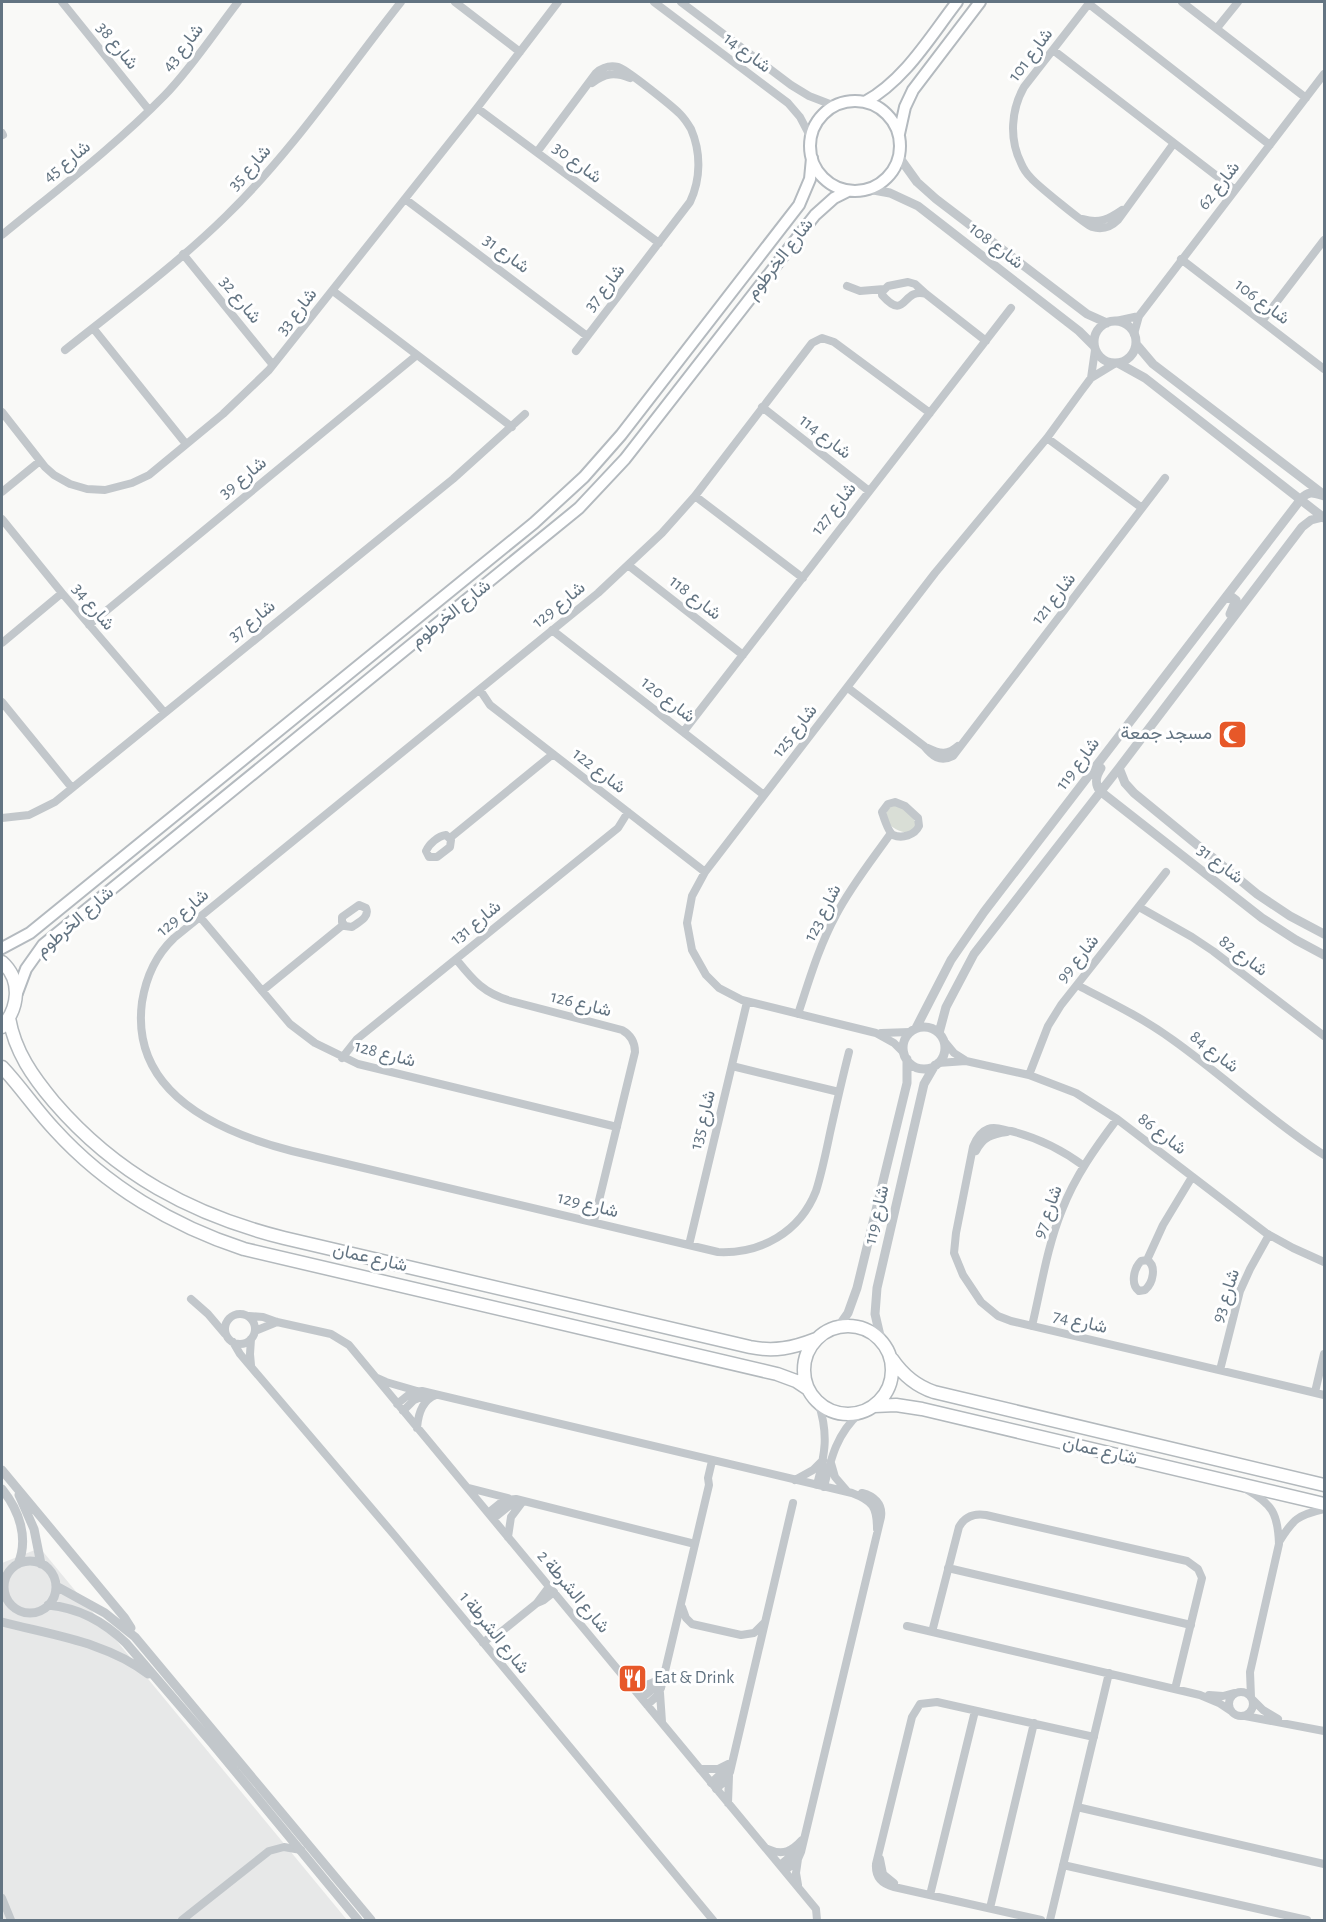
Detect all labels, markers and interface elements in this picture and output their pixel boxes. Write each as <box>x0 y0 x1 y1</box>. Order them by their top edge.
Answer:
street label: شارع 38 <box>91 19 141 74</box>
street label: شارع 43 <box>159 21 209 77</box>
street label: شارع 101 <box>1005 25 1058 86</box>
street label: شارع 14 <box>719 30 774 78</box>
street label: شارع 45 <box>40 138 95 188</box>
street label: شارع 30 <box>548 139 605 189</box>
street label: شارع 35 <box>225 142 276 195</box>
street label: شارع 62 <box>1195 158 1245 215</box>
street label: شارع الخرطوم <box>743 215 818 304</box>
street label: شارع 108 <box>964 219 1027 274</box>
street label: شارع 31 <box>478 231 532 279</box>
street label: شارع 37 <box>581 261 630 316</box>
street label: شارع 32 <box>214 273 264 328</box>
street label: شارع 106 <box>1230 276 1293 330</box>
street label: شارع 33 <box>273 285 322 340</box>
street label: شارع 114 <box>794 411 854 464</box>
street label: شارع 39 <box>216 454 271 504</box>
street label: شارع 127 <box>808 479 861 540</box>
street label: شارع 121 <box>1029 570 1081 629</box>
street label: شارع 118 <box>665 572 724 625</box>
street label: شارع الخرطوم <box>408 577 496 653</box>
street label: شارع 129 <box>529 578 590 633</box>
street label: شارع 34 <box>67 580 118 635</box>
street label: شارع 37 <box>225 597 280 647</box>
street label: شارع 120 <box>636 673 698 728</box>
street label: شارع 125 <box>769 701 822 762</box>
mosque icon: مسجد جمعة <box>1217 718 1249 750</box>
place label: مسجد جمعة <box>1120 725 1212 743</box>
street label: شارع 119 <box>1053 735 1105 795</box>
street label: شارع 122 <box>568 745 629 799</box>
street label: شارع 31 <box>1192 841 1246 889</box>
street label: شارع 123 <box>801 882 847 945</box>
street label: شارع الخرطوم <box>33 883 119 962</box>
street label: شارع 129 <box>154 886 214 942</box>
street label: شارع 131 <box>447 897 506 950</box>
street label: شارع 99 <box>1053 932 1104 988</box>
street label: شارع 82 <box>1214 932 1271 982</box>
street label: شارع 126 <box>548 988 613 1022</box>
street label: شارع 84 <box>1185 1028 1242 1078</box>
street label: شارع 128 <box>352 1037 417 1073</box>
street label: شارع 135 <box>687 1089 721 1152</box>
street label: شارع 86 <box>1133 1110 1190 1160</box>
street label: شارع 97 <box>1030 1183 1068 1242</box>
street label: شارع 119 <box>861 1184 894 1247</box>
street label: شارع 129 <box>555 1189 620 1223</box>
street label: شارع عمان <box>331 1241 409 1277</box>
street label: شارع 93 <box>1209 1267 1245 1326</box>
street label: شارع 74 <box>1051 1307 1109 1339</box>
street label: شارع عمان <box>1061 1434 1139 1470</box>
street label: شارع الشرطة 2 <box>532 1547 613 1638</box>
street label: شارع الشرطة 1 <box>454 1589 532 1679</box>
restaurant icon: Eat & Drink <box>617 1662 649 1694</box>
place label: Eat & Drink <box>654 1669 735 1687</box>

